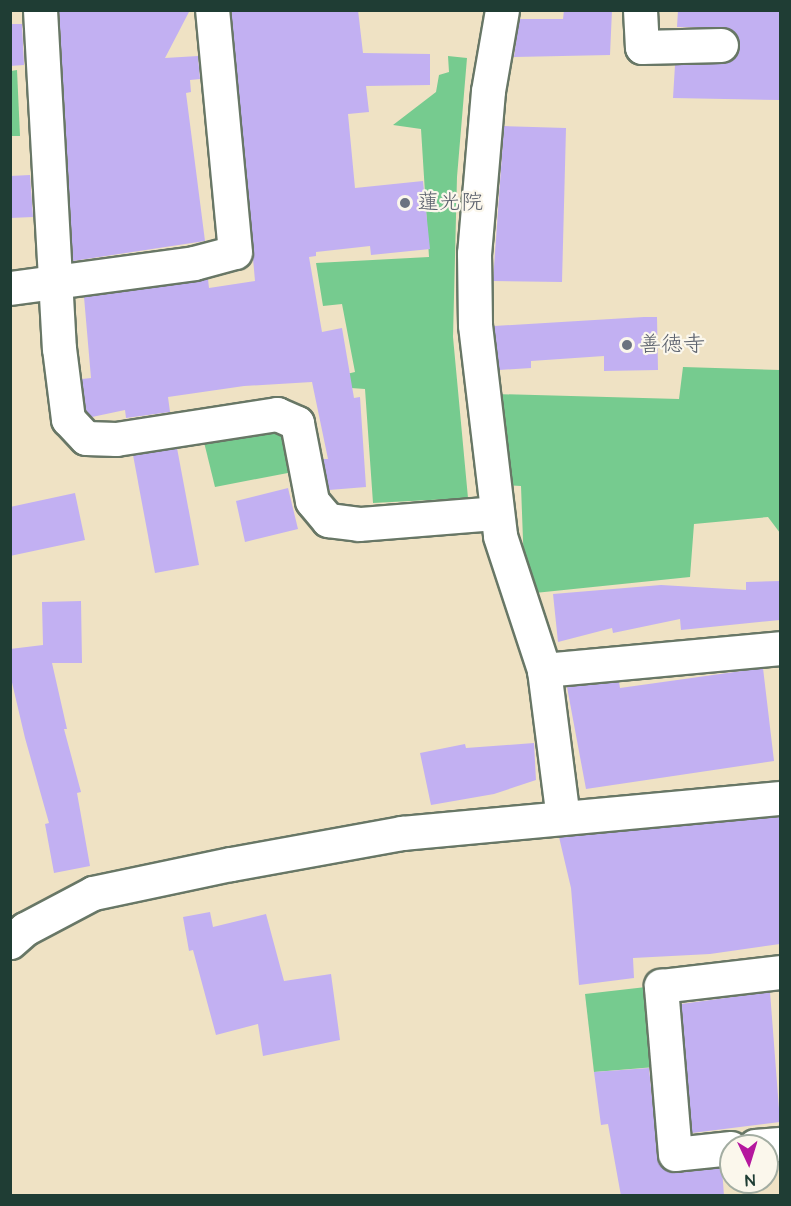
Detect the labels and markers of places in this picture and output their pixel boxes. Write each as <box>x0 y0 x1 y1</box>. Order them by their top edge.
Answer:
place label: 蓮光院 <box>417 190 483 216</box>
marker: 蓮光院 <box>398 196 412 210</box>
place label: 善徳寺 <box>639 332 705 358</box>
marker: 善徳寺 <box>620 338 634 352</box>

